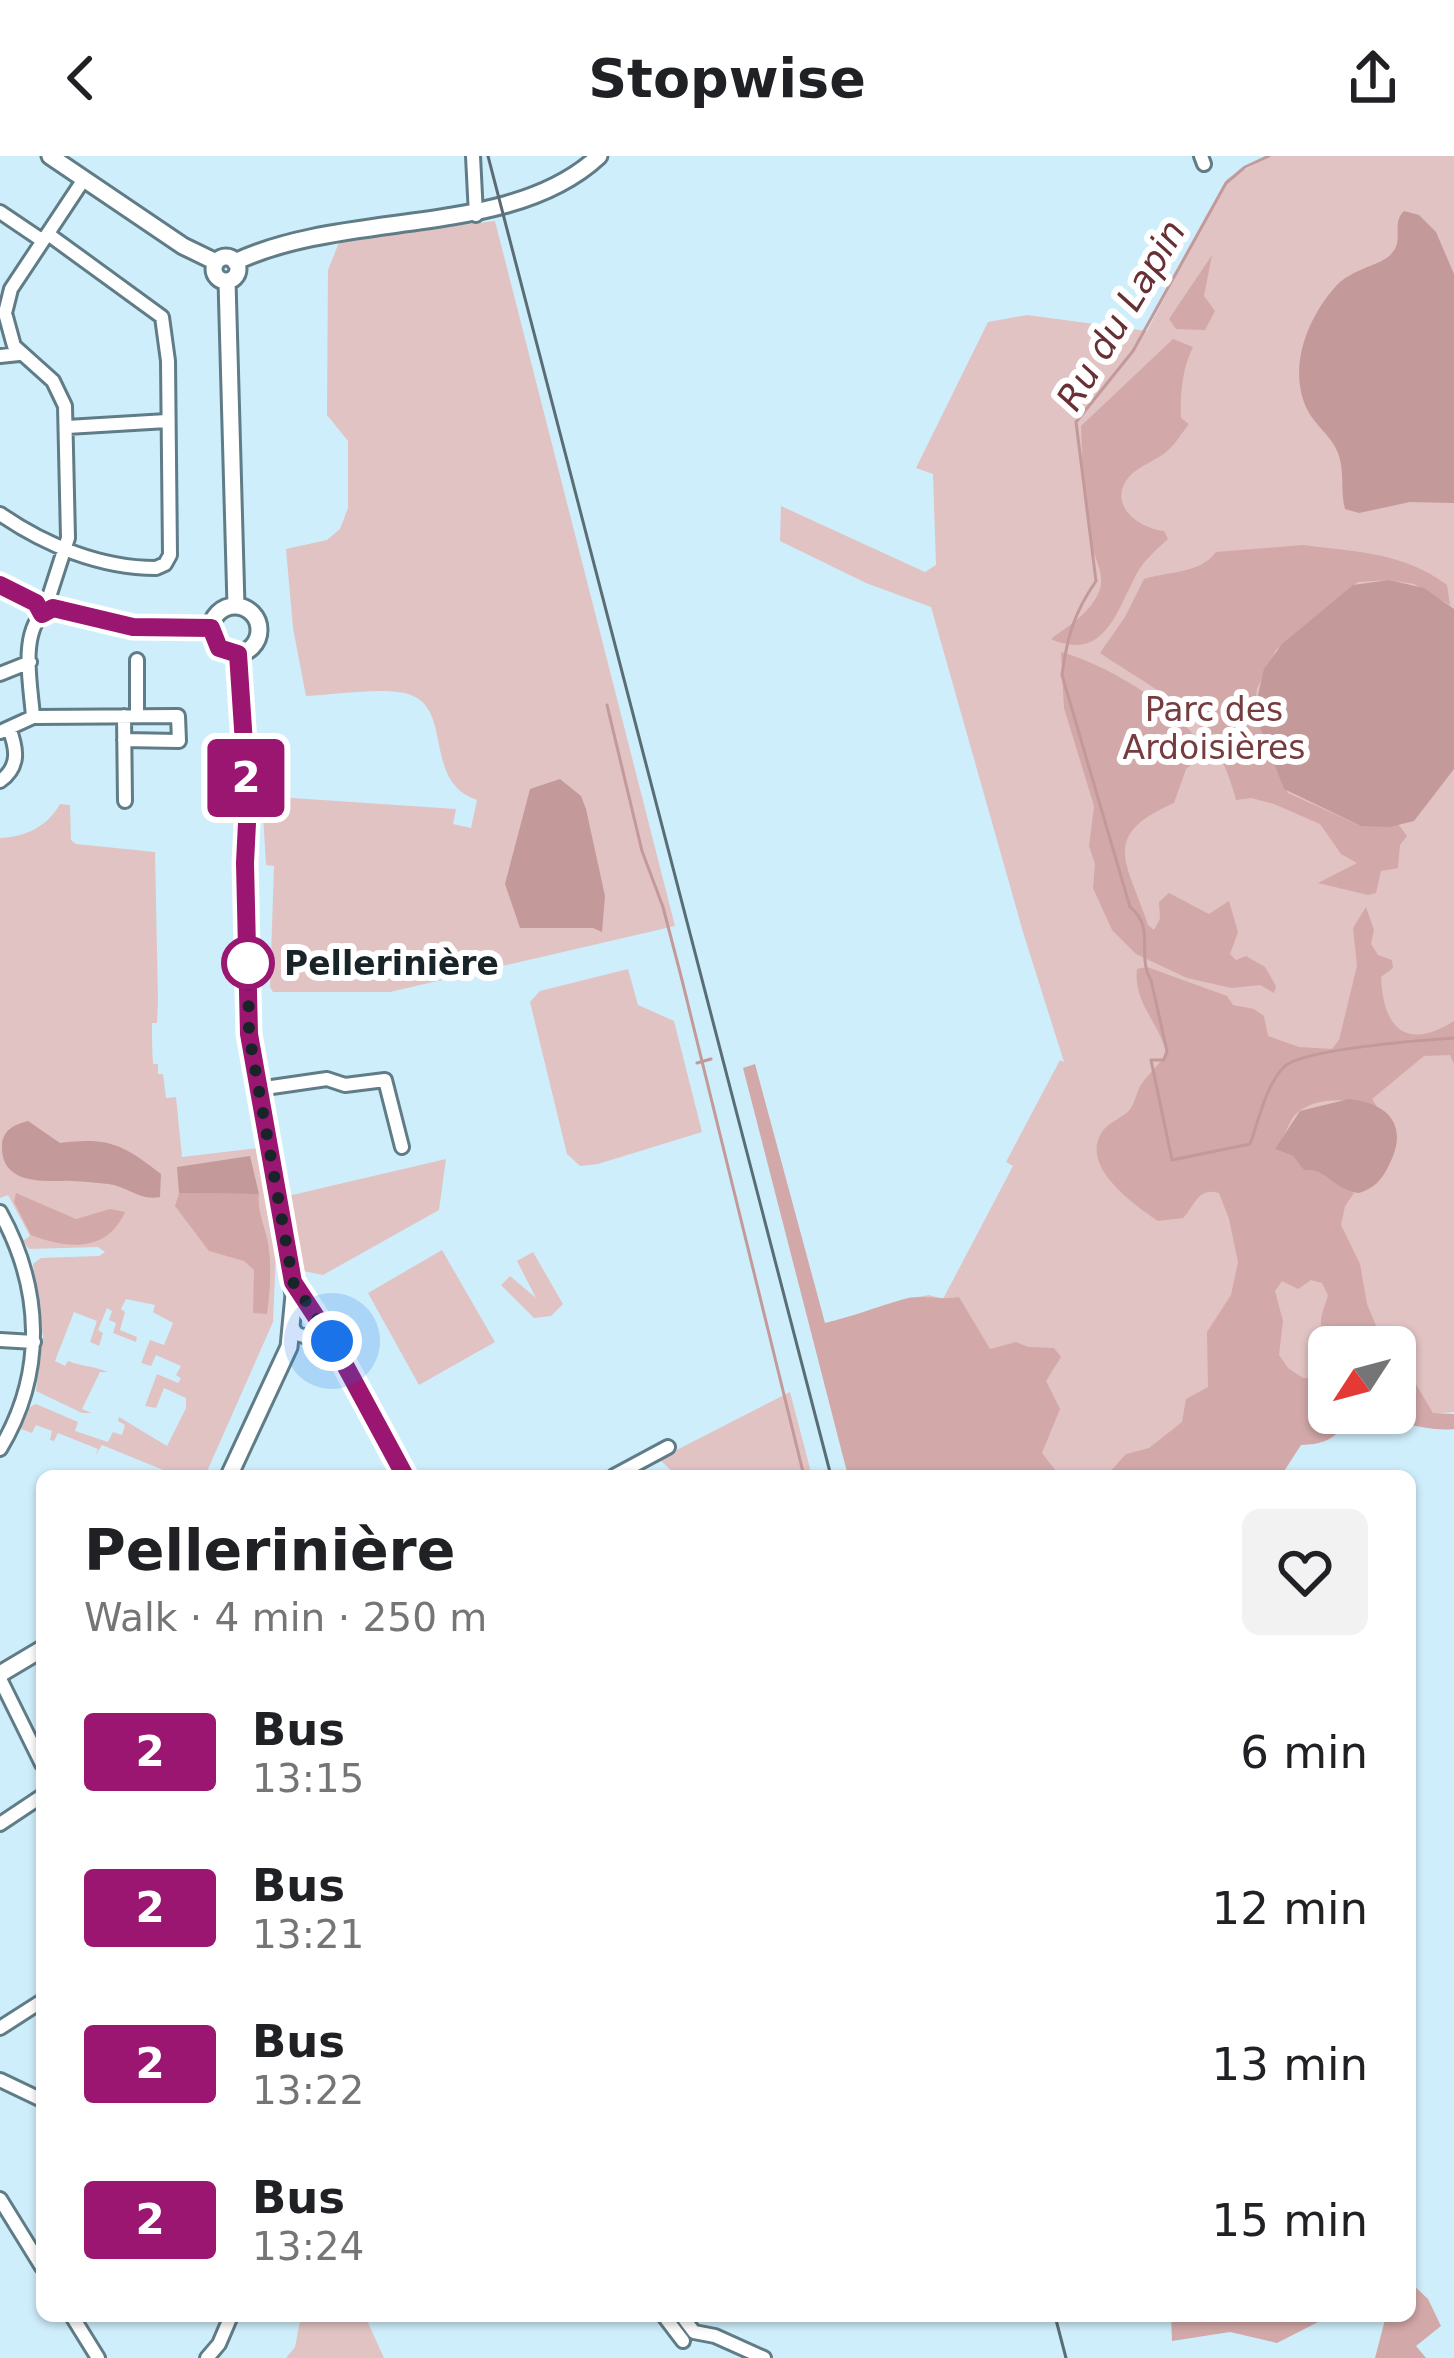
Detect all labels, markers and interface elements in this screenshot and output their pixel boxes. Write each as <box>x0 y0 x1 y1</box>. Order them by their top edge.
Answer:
icon: back <box>48 45 114 111</box>
icon: share <box>1340 45 1406 111</box>
text: Stopwise <box>588 47 866 110</box>
water label: Ru du Lapin <box>1048 213 1194 417</box>
park label: Parc des Ardoisières <box>1123 690 1305 767</box>
line badge: 2 <box>207 739 285 817</box>
text: 2 <box>231 753 261 802</box>
marker: Pellerinière <box>223 938 273 988</box>
place label: Pellerinière <box>284 944 499 983</box>
your location <box>302 1311 362 1371</box>
north arrow <box>1308 1326 1416 1434</box>
map controls <box>1308 1326 1416 1434</box>
button: heart <box>1242 1509 1368 1635</box>
text: Pellerinière <box>84 1517 455 1583</box>
text: Walk · 4 min · 250 m <box>84 1595 487 1640</box>
text: Bus <box>252 1703 345 1756</box>
text: 6 min <box>1240 1726 1368 1779</box>
text: 2 <box>135 1727 165 1776</box>
text: 13:15 <box>252 1756 364 1801</box>
text: Bus <box>252 1859 345 1912</box>
text: 12 min <box>1212 1882 1368 1935</box>
text: 2 <box>135 1883 165 1932</box>
text: 13:21 <box>252 1912 364 1957</box>
text: Bus <box>252 2015 345 2068</box>
text: 13 min <box>1212 2038 1368 2091</box>
text: 2 <box>135 2039 165 2088</box>
text: 13:22 <box>252 2068 364 2113</box>
text: Bus <box>252 2171 345 2224</box>
text: 15 min <box>1212 2194 1368 2247</box>
text: 2 <box>135 2195 165 2244</box>
text: 13:24 <box>252 2224 364 2269</box>

